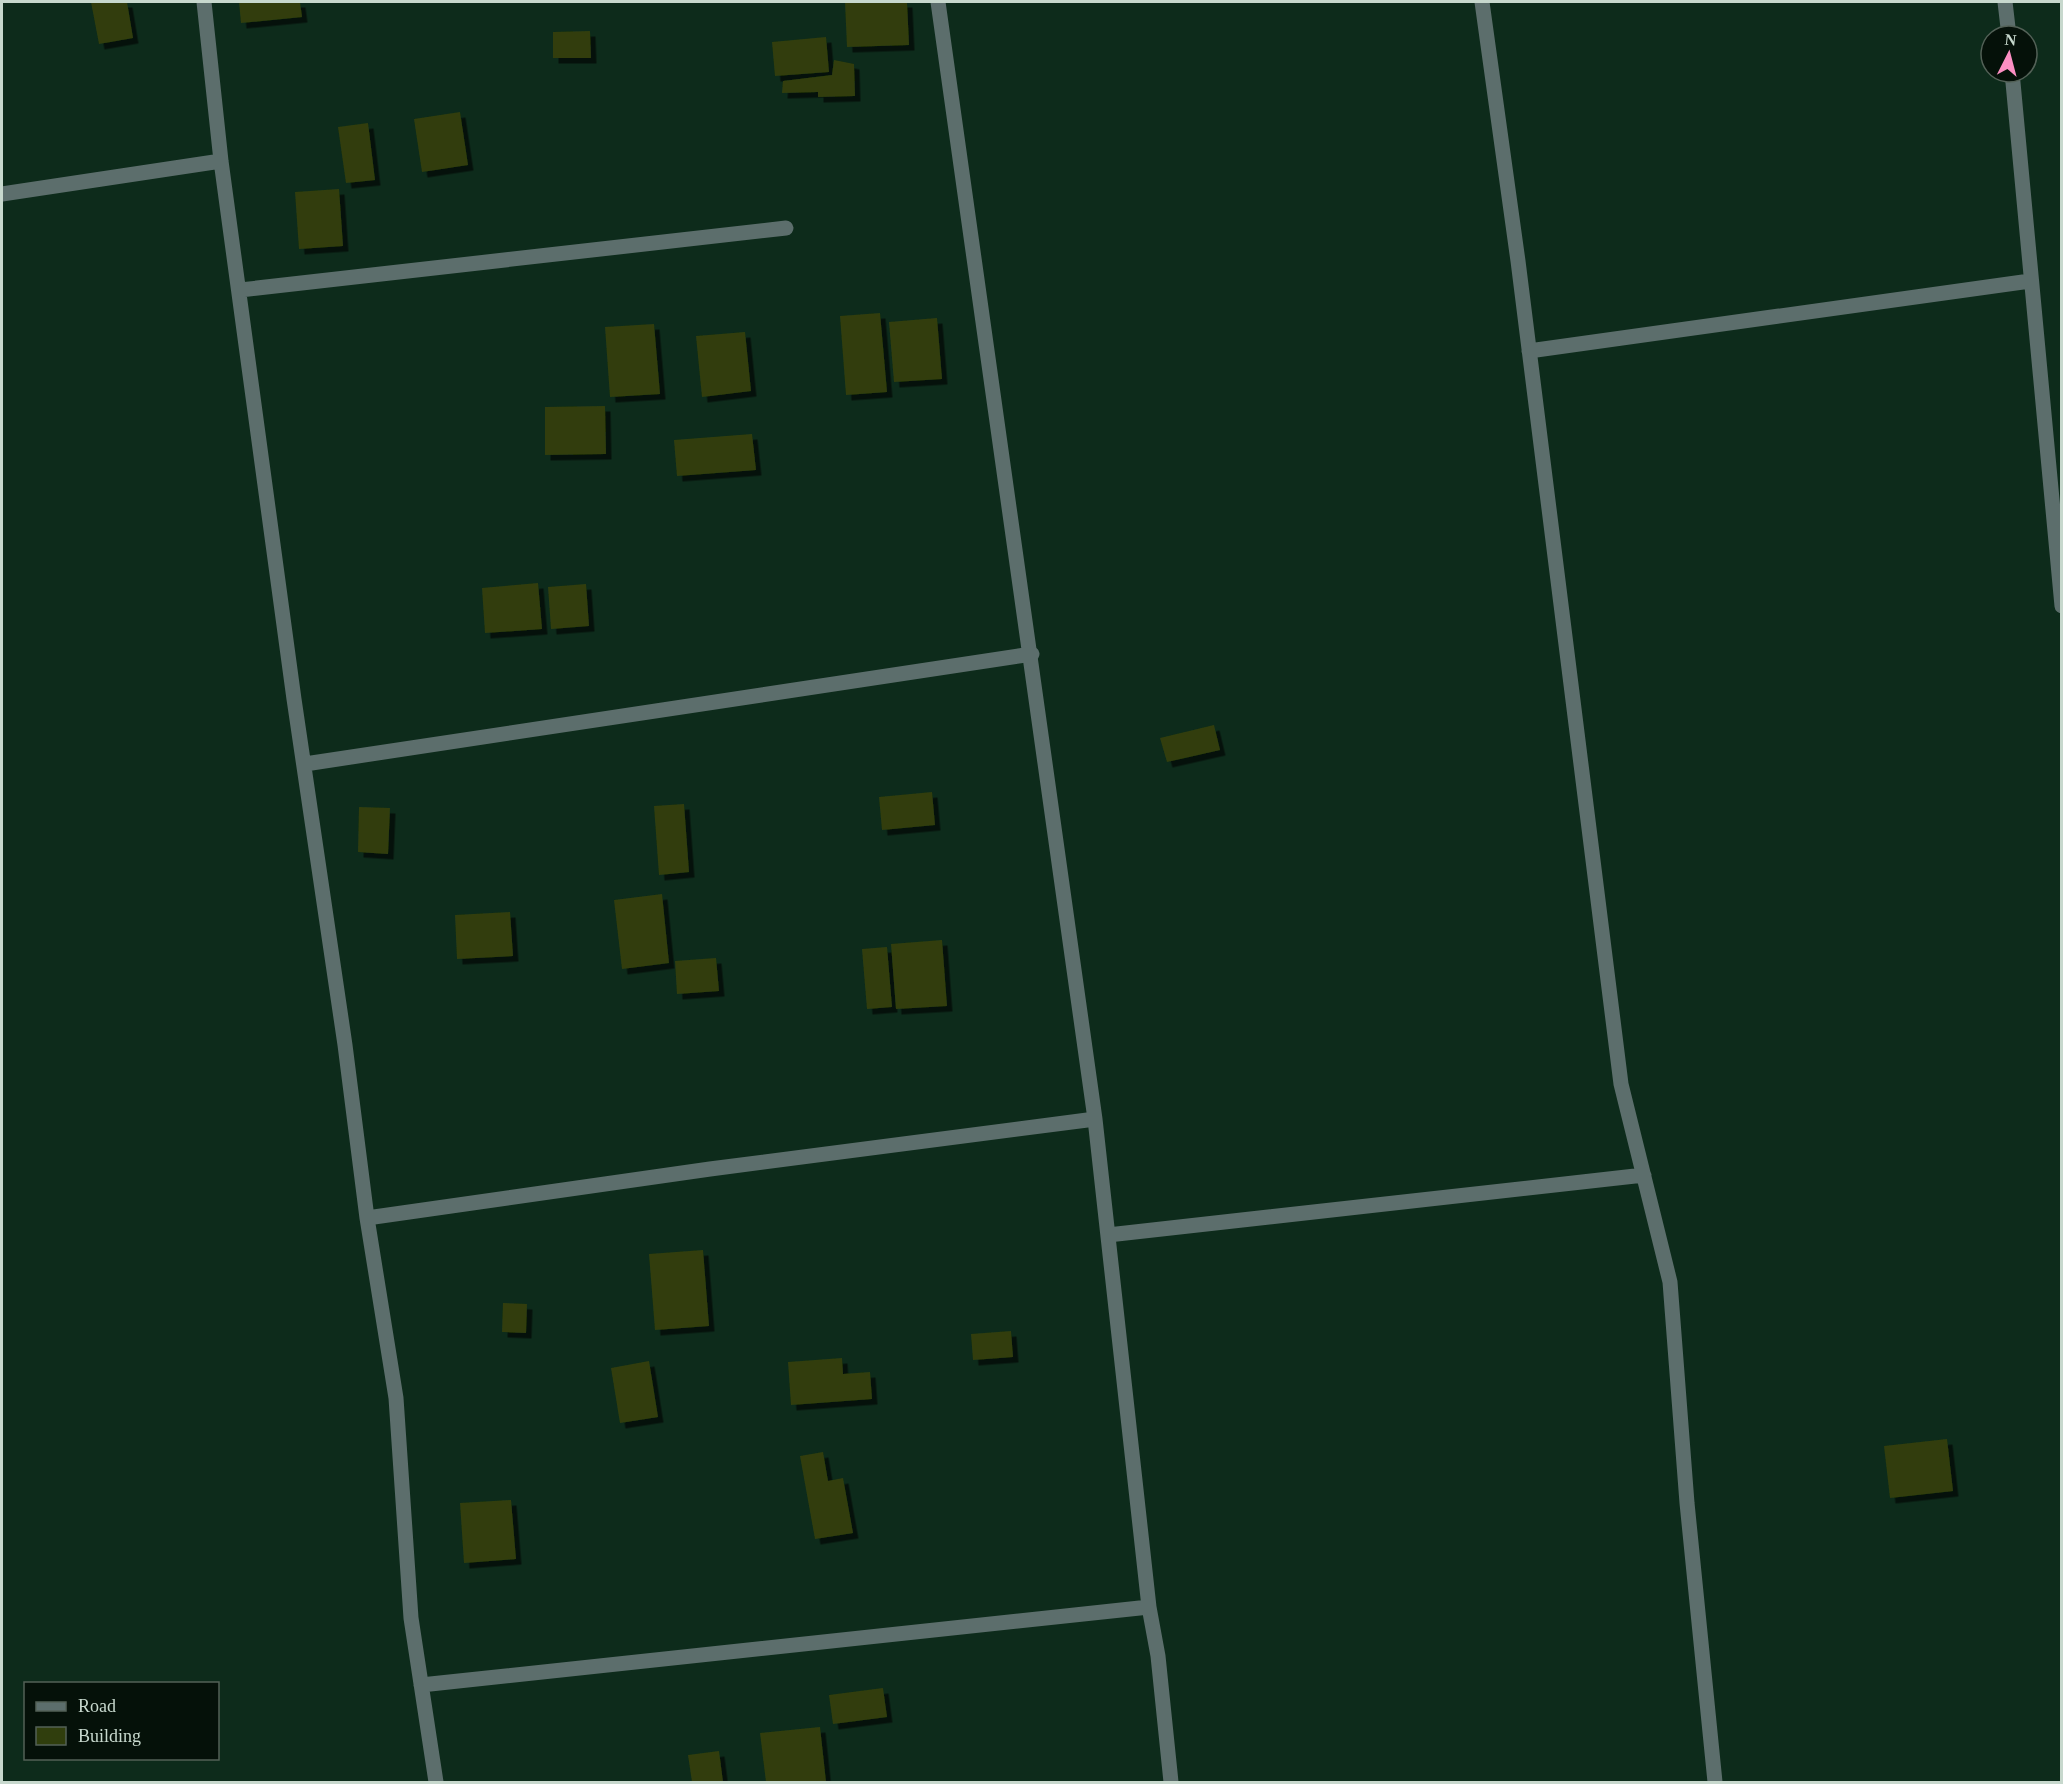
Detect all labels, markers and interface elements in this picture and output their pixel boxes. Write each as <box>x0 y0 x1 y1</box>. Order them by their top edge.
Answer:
north arrow <box>1979 24 2039 84</box>
text: N <box>2004 31 2018 49</box>
legend <box>24 1682 219 1760</box>
text: Road <box>78 1696 116 1716</box>
text: Building <box>78 1726 141 1746</box>

